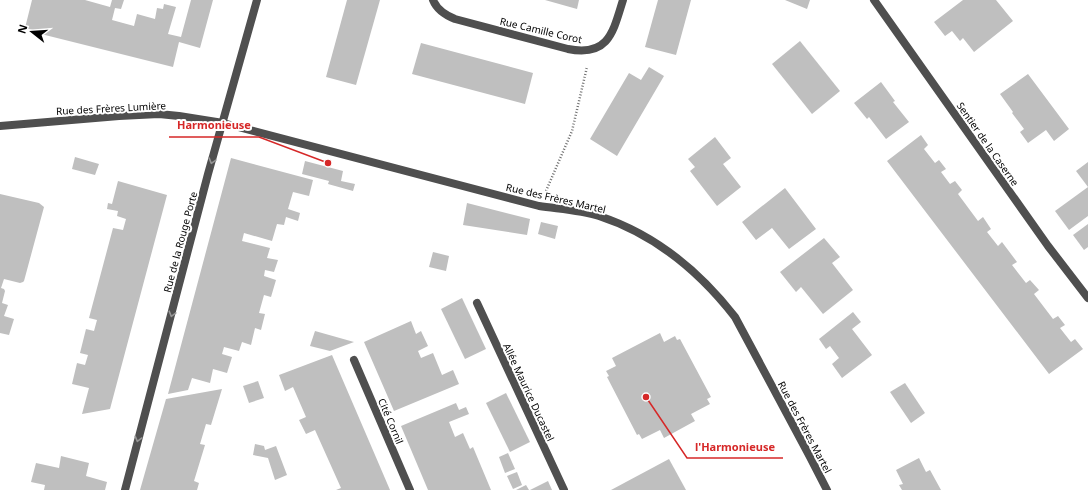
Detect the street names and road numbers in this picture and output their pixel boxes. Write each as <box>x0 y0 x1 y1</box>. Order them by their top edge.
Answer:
street label: Rue Camille Corot <box>499 14 584 46</box>
street label: Rue des Frères Lumière <box>56 98 167 118</box>
street label: Sentier de la Caserne <box>954 99 1022 189</box>
street label: Rue des Frères Martel <box>505 180 607 216</box>
street label: Rue de la Rouge Porte <box>160 190 200 294</box>
street label: Allée Maurice Ducastel <box>500 341 558 443</box>
street label: Rue des Frères Martel <box>775 379 835 475</box>
street label: Cité Cornil <box>375 396 407 446</box>

